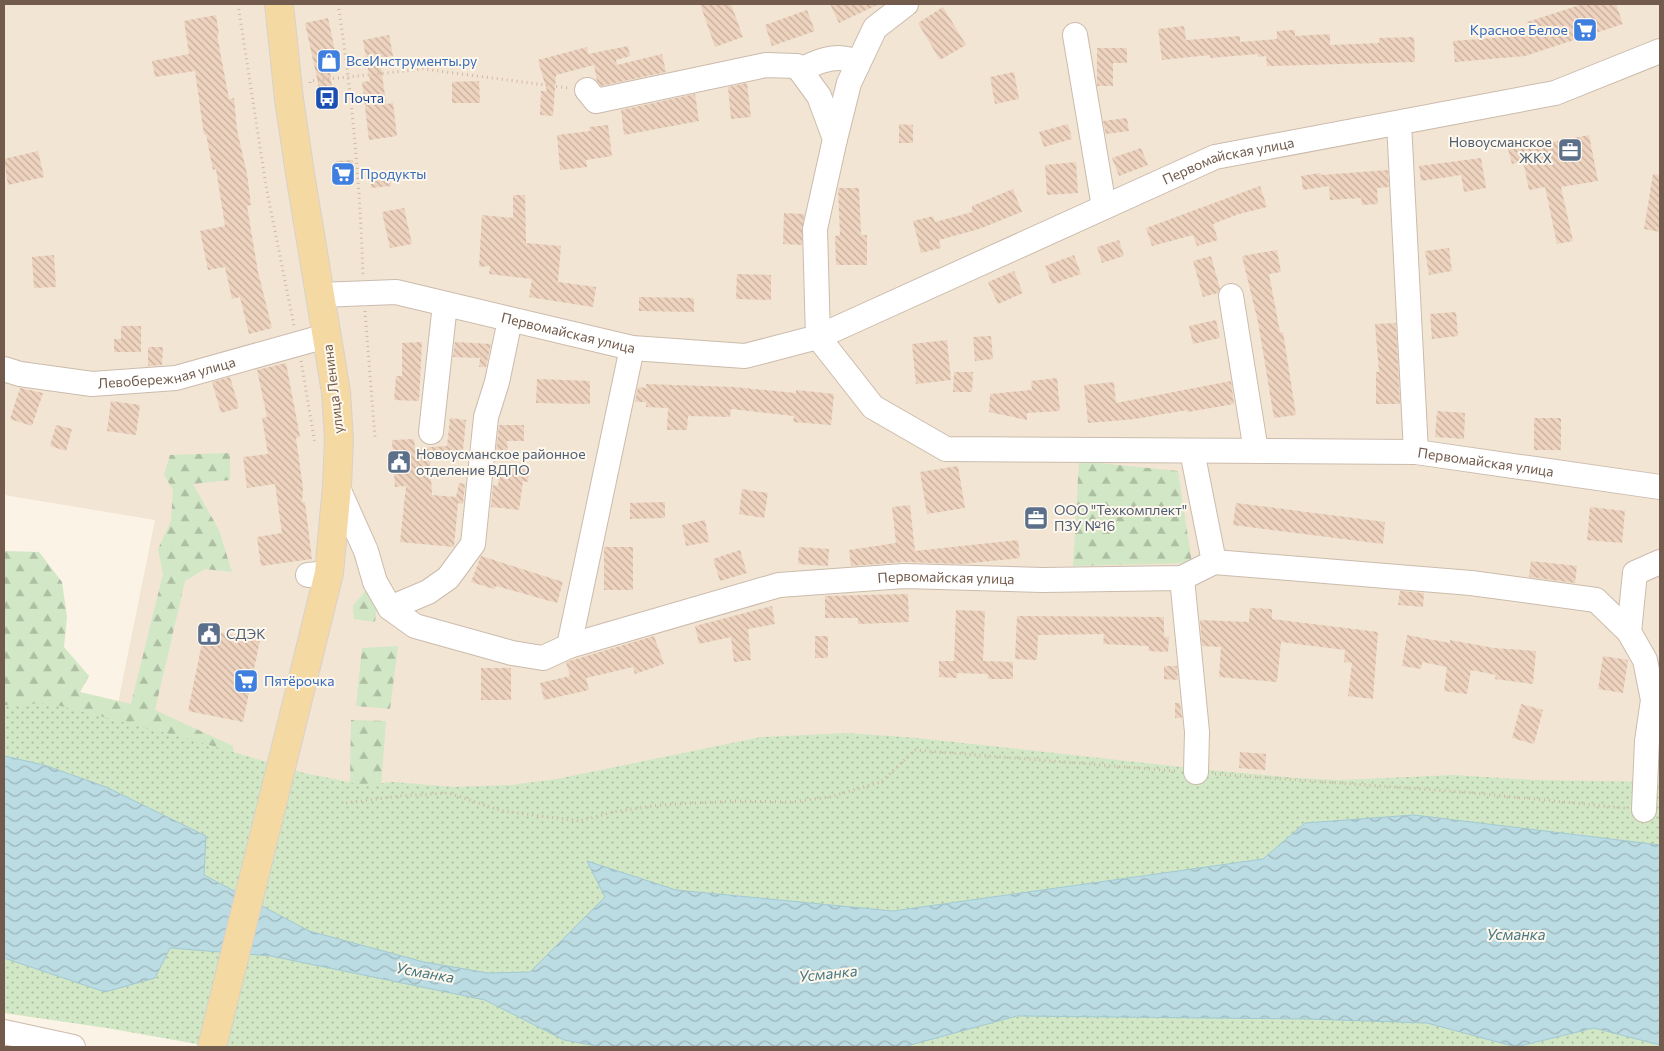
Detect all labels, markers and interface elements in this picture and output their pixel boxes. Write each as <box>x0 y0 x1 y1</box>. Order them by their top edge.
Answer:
supermarket icon: Красное Белое <box>1572 17 1598 43</box>
place label: Красное Белое <box>1470 21 1568 38</box>
shop icon: ВсеИнструменты.ру <box>316 48 342 74</box>
place label: ВсеИнструменты.ру <box>346 52 477 69</box>
bus stop icon: Почта <box>314 85 340 111</box>
place label: Почта <box>344 89 384 106</box>
street label: Первомайская улица <box>1160 133 1295 188</box>
place label: Новоусманское ЖКХ <box>1449 133 1552 166</box>
office icon: Новоусманское ЖКХ <box>1557 137 1583 163</box>
supermarket icon: Продукты <box>330 161 356 187</box>
place label: Продукты <box>360 165 426 182</box>
street label: Первомайская улица <box>500 308 637 356</box>
street label: улица Ленина <box>319 343 346 435</box>
street label: Левобережная улица <box>97 353 237 392</box>
street label: Первомайская улица <box>1417 443 1555 480</box>
place label: Новоусманское районное отделение ВДПО <box>416 445 586 478</box>
public building icon: Новоусманское районное отделение ВДПО <box>386 449 412 475</box>
place label: ООО "Техкомплект" ПЗУ №16 <box>1054 501 1187 534</box>
office icon: ООО "Техкомплект" ПЗУ №16 <box>1023 505 1049 531</box>
street label: Первомайская улица <box>877 567 1015 587</box>
public building icon: СДЭК <box>196 621 222 647</box>
place label: СДЭК <box>226 625 266 642</box>
supermarket icon: Пятёрочка <box>233 668 259 694</box>
place label: Пятёрочка <box>264 672 334 689</box>
water label: Усманка <box>1486 925 1546 943</box>
water label: Усманка <box>395 958 456 986</box>
water label: Усманка <box>798 961 858 985</box>

